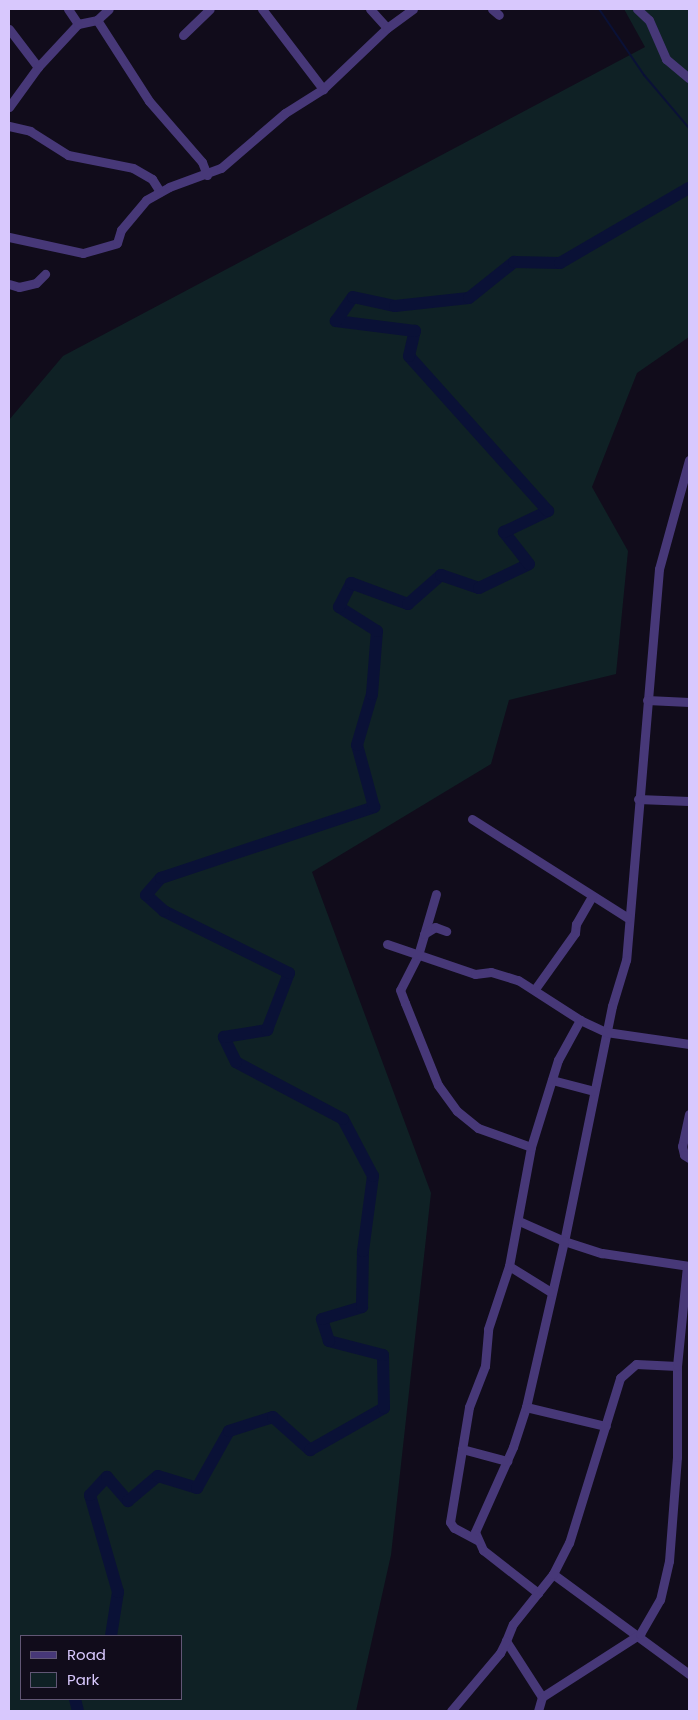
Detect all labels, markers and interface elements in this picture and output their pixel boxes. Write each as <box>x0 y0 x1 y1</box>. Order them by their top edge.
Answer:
legend <box>20 1635 182 1700</box>
text: Road <box>67 1644 106 1665</box>
text: Park <box>67 1669 99 1690</box>

